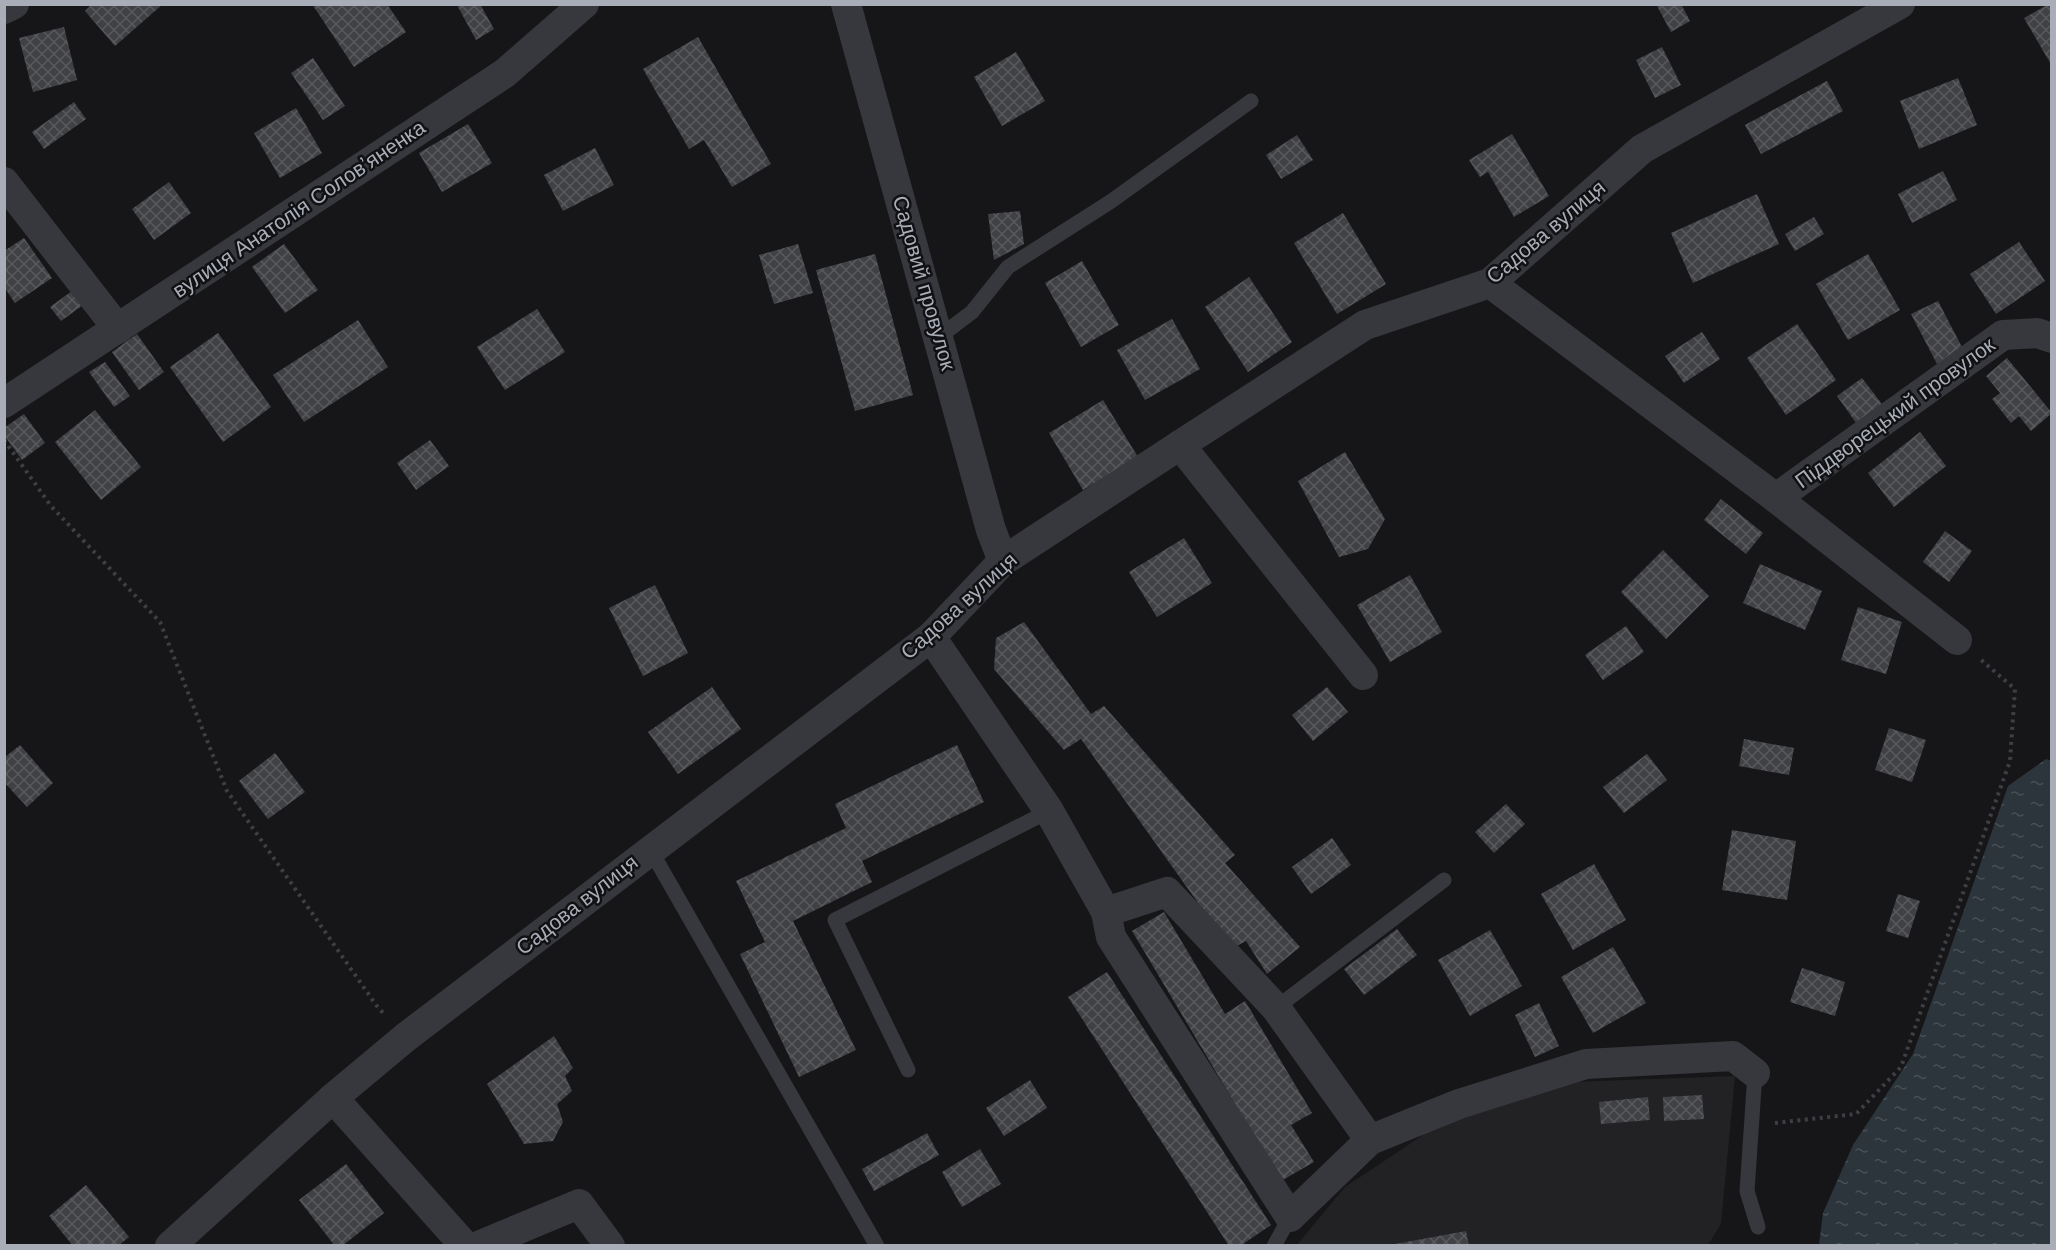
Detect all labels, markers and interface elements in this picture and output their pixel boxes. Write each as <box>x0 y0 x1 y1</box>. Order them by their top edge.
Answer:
street label: вулиця Анатолія Соловʼяненка <box>168 115 430 302</box>
street label: Садова вулиця <box>1482 175 1610 288</box>
street label: Садовий провулок <box>889 193 961 373</box>
street label: Піддворецький провулок <box>1791 332 1999 493</box>
street label: Садова вулиця <box>896 548 1021 664</box>
street label: Садова вулиця <box>511 850 642 959</box>

